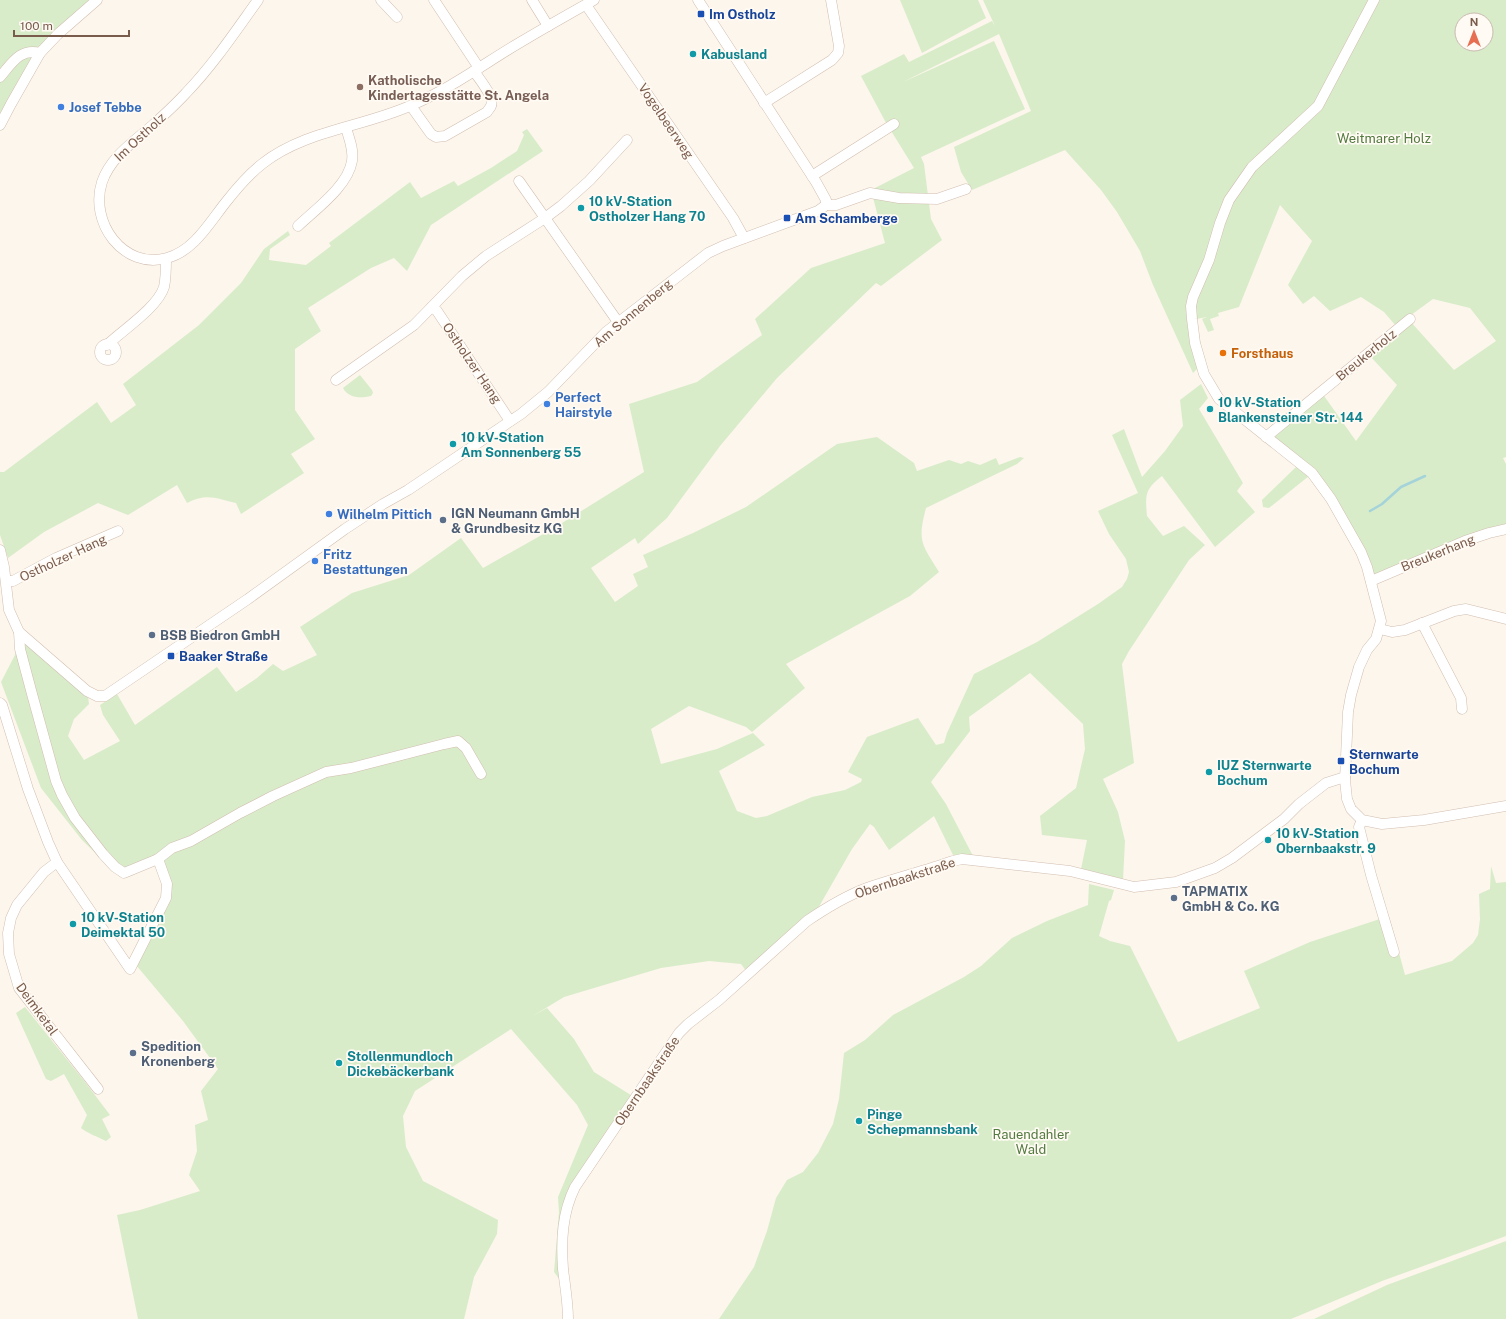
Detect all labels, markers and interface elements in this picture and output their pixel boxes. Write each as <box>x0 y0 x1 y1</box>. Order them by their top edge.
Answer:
place label: Im Ostholz <box>709 7 776 22</box>
marker: Im Ostholz <box>696 9 706 19</box>
scale bar <box>14 12 129 38</box>
north arrow <box>1454 12 1494 52</box>
text: N <box>1470 16 1478 28</box>
text: 100 m <box>20 19 53 33</box>
place label: Kabusland <box>701 47 767 62</box>
marker: Kabusland <box>688 49 698 59</box>
place label: Katholische Kindertagesstätte St. Angela <box>368 73 549 103</box>
street label: Vogelbeerweg <box>635 80 697 162</box>
marker: Katholische Kindertagesstätte St. Angela <box>355 82 365 92</box>
place label: Josef Tebbe <box>69 100 142 115</box>
marker: Josef Tebbe <box>56 102 66 112</box>
street label: Im Ostholz <box>111 110 169 164</box>
park label: Weitmarer Holz <box>1337 131 1431 146</box>
place label: 10 kV-Station Ostholzer Hang 70 <box>589 194 705 224</box>
marker: 10 kV-Station Ostholzer Hang 70 <box>576 203 586 213</box>
place label: Am Schamberge <box>795 211 898 226</box>
marker: Am Schamberge <box>782 213 792 223</box>
street label: Am Sonnenberg <box>591 276 675 350</box>
street label: Ostholzer Hang <box>439 320 505 406</box>
street label: Breukerholz <box>1333 326 1399 384</box>
place label: Forsthaus <box>1231 346 1294 361</box>
marker: Forsthaus <box>1218 348 1228 358</box>
place label: Perfect Hairstyle <box>555 390 612 420</box>
place label: 10 kV-Station Blankensteiner Str. 144 <box>1218 395 1363 425</box>
marker: Perfect Hairstyle <box>542 399 552 409</box>
marker: 10 kV-Station Blankensteiner Str. 144 <box>1205 404 1215 414</box>
place label: 10 kV-Station Am Sonnenberg 55 <box>461 430 582 460</box>
marker: 10 kV-Station Am Sonnenberg 55 <box>448 439 458 449</box>
place label: IGN Neumann GmbH & Grundbesitz KG <box>451 506 580 536</box>
place label: Wilhelm Pittich <box>337 507 432 522</box>
marker: Wilhelm Pittich <box>324 509 334 519</box>
marker: IGN Neumann GmbH & Grundbesitz KG <box>438 515 448 525</box>
street label: Ostholzer Hang <box>17 531 109 585</box>
street label: Breukerhang <box>1399 531 1477 575</box>
place label: Fritz Bestattungen <box>323 547 408 577</box>
marker: Fritz Bestattungen <box>310 556 320 566</box>
place label: BSB Biedron GmbH <box>160 628 280 643</box>
marker: BSB Biedron GmbH <box>147 630 157 640</box>
place label: Baaker Straße <box>179 649 268 664</box>
marker: Baaker Straße <box>166 651 176 661</box>
place label: Sternwarte Bochum <box>1349 747 1419 777</box>
marker: Sternwarte Bochum <box>1336 756 1346 766</box>
place label: IUZ Sternwarte Bochum <box>1217 758 1312 788</box>
marker: IUZ Sternwarte Bochum <box>1204 767 1214 777</box>
place label: 10 kV-Station Obernbaakstr. 9 <box>1276 826 1376 856</box>
marker: 10 kV-Station Obernbaakstr. 9 <box>1263 835 1273 845</box>
street label: Obernbaakstraße <box>853 855 957 901</box>
place label: TAPMATIX GmbH & Co. KG <box>1182 884 1280 914</box>
marker: TAPMATIX GmbH & Co. KG <box>1169 893 1179 903</box>
place label: 10 kV-Station Deimektal 50 <box>81 910 165 940</box>
marker: 10 kV-Station Deimektal 50 <box>68 919 78 929</box>
street label: Deimketal <box>13 980 61 1038</box>
street label: Obernbaakstraße <box>611 1033 683 1129</box>
place label: Spedition Kronenberg <box>141 1039 215 1069</box>
marker: Spedition Kronenberg <box>128 1048 138 1058</box>
place label: Stollenmundloch Dickebäckerbank <box>347 1049 455 1079</box>
marker: Stollenmundloch Dickebäckerbank <box>334 1058 344 1068</box>
place label: Pinge Schepmannsbank <box>867 1107 978 1137</box>
marker: Pinge Schepmannsbank <box>854 1116 864 1126</box>
park label: Rauendahler Wald <box>993 1127 1069 1157</box>

